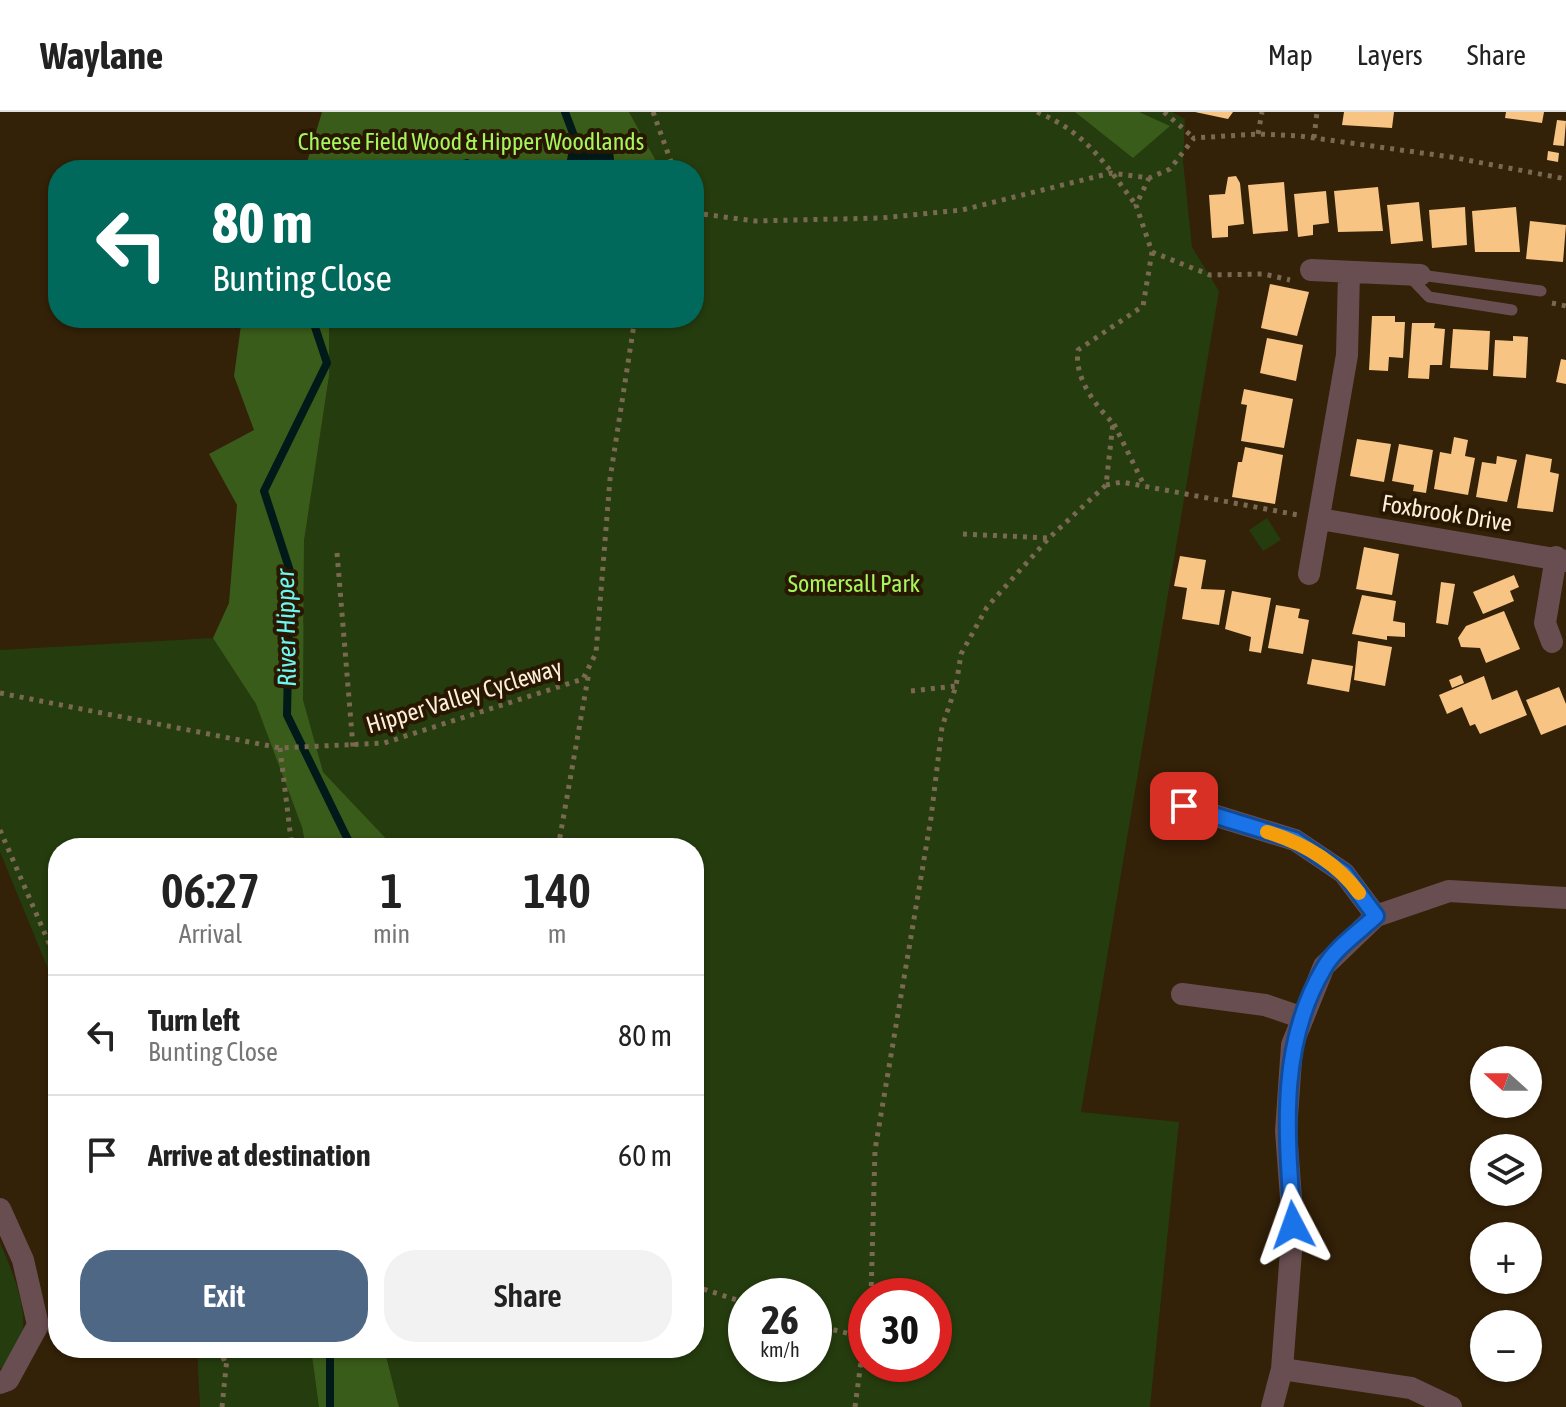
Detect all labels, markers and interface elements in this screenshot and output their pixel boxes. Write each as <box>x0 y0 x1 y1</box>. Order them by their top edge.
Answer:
text: Waylane <box>40 34 163 77</box>
text: Map <box>1268 39 1313 71</box>
text: Layers <box>1357 39 1423 71</box>
text: Share <box>1467 39 1526 71</box>
park label: Cheese Field Wood & Hipper Woodlands <box>298 128 644 155</box>
text: 80 m <box>212 191 313 255</box>
icon: left <box>80 192 184 296</box>
text: Bunting Close <box>212 257 392 299</box>
street label: Foxbrook Drive <box>1380 489 1514 537</box>
water label: River Hipper <box>270 568 302 687</box>
park label: Somersall Park <box>788 570 921 597</box>
street label: Hipper Valley Cycleway <box>363 653 565 739</box>
pin <box>1150 772 1218 840</box>
icon: arrive <box>1162 784 1206 828</box>
text: 06:27 <box>161 863 260 918</box>
text: 1 <box>380 863 403 918</box>
text: 140 <box>523 863 591 918</box>
text: Arrival <box>179 919 242 949</box>
text: min <box>373 919 410 949</box>
text: m <box>548 919 566 949</box>
text: Turn left <box>148 1003 240 1037</box>
icon: left <box>80 1013 124 1057</box>
text: 80 m <box>618 1018 672 1052</box>
text: Bunting Close <box>148 1037 278 1067</box>
north arrow <box>1470 1046 1542 1118</box>
map controls <box>1470 1046 1542 1382</box>
icon: arrive <box>80 1133 124 1177</box>
button: layers <box>1470 1134 1542 1206</box>
text: Arrive at destination <box>148 1138 370 1172</box>
text: 60 m <box>618 1138 672 1172</box>
position arrow <box>1251 1183 1335 1267</box>
button: + <box>1470 1222 1542 1294</box>
button: Exit <box>80 1250 368 1342</box>
button: Share <box>384 1250 672 1342</box>
speed limit sign: 30 <box>848 1278 952 1382</box>
text: 26 <box>761 1297 799 1342</box>
button: − <box>1470 1310 1542 1382</box>
text: km/h <box>760 1338 800 1361</box>

